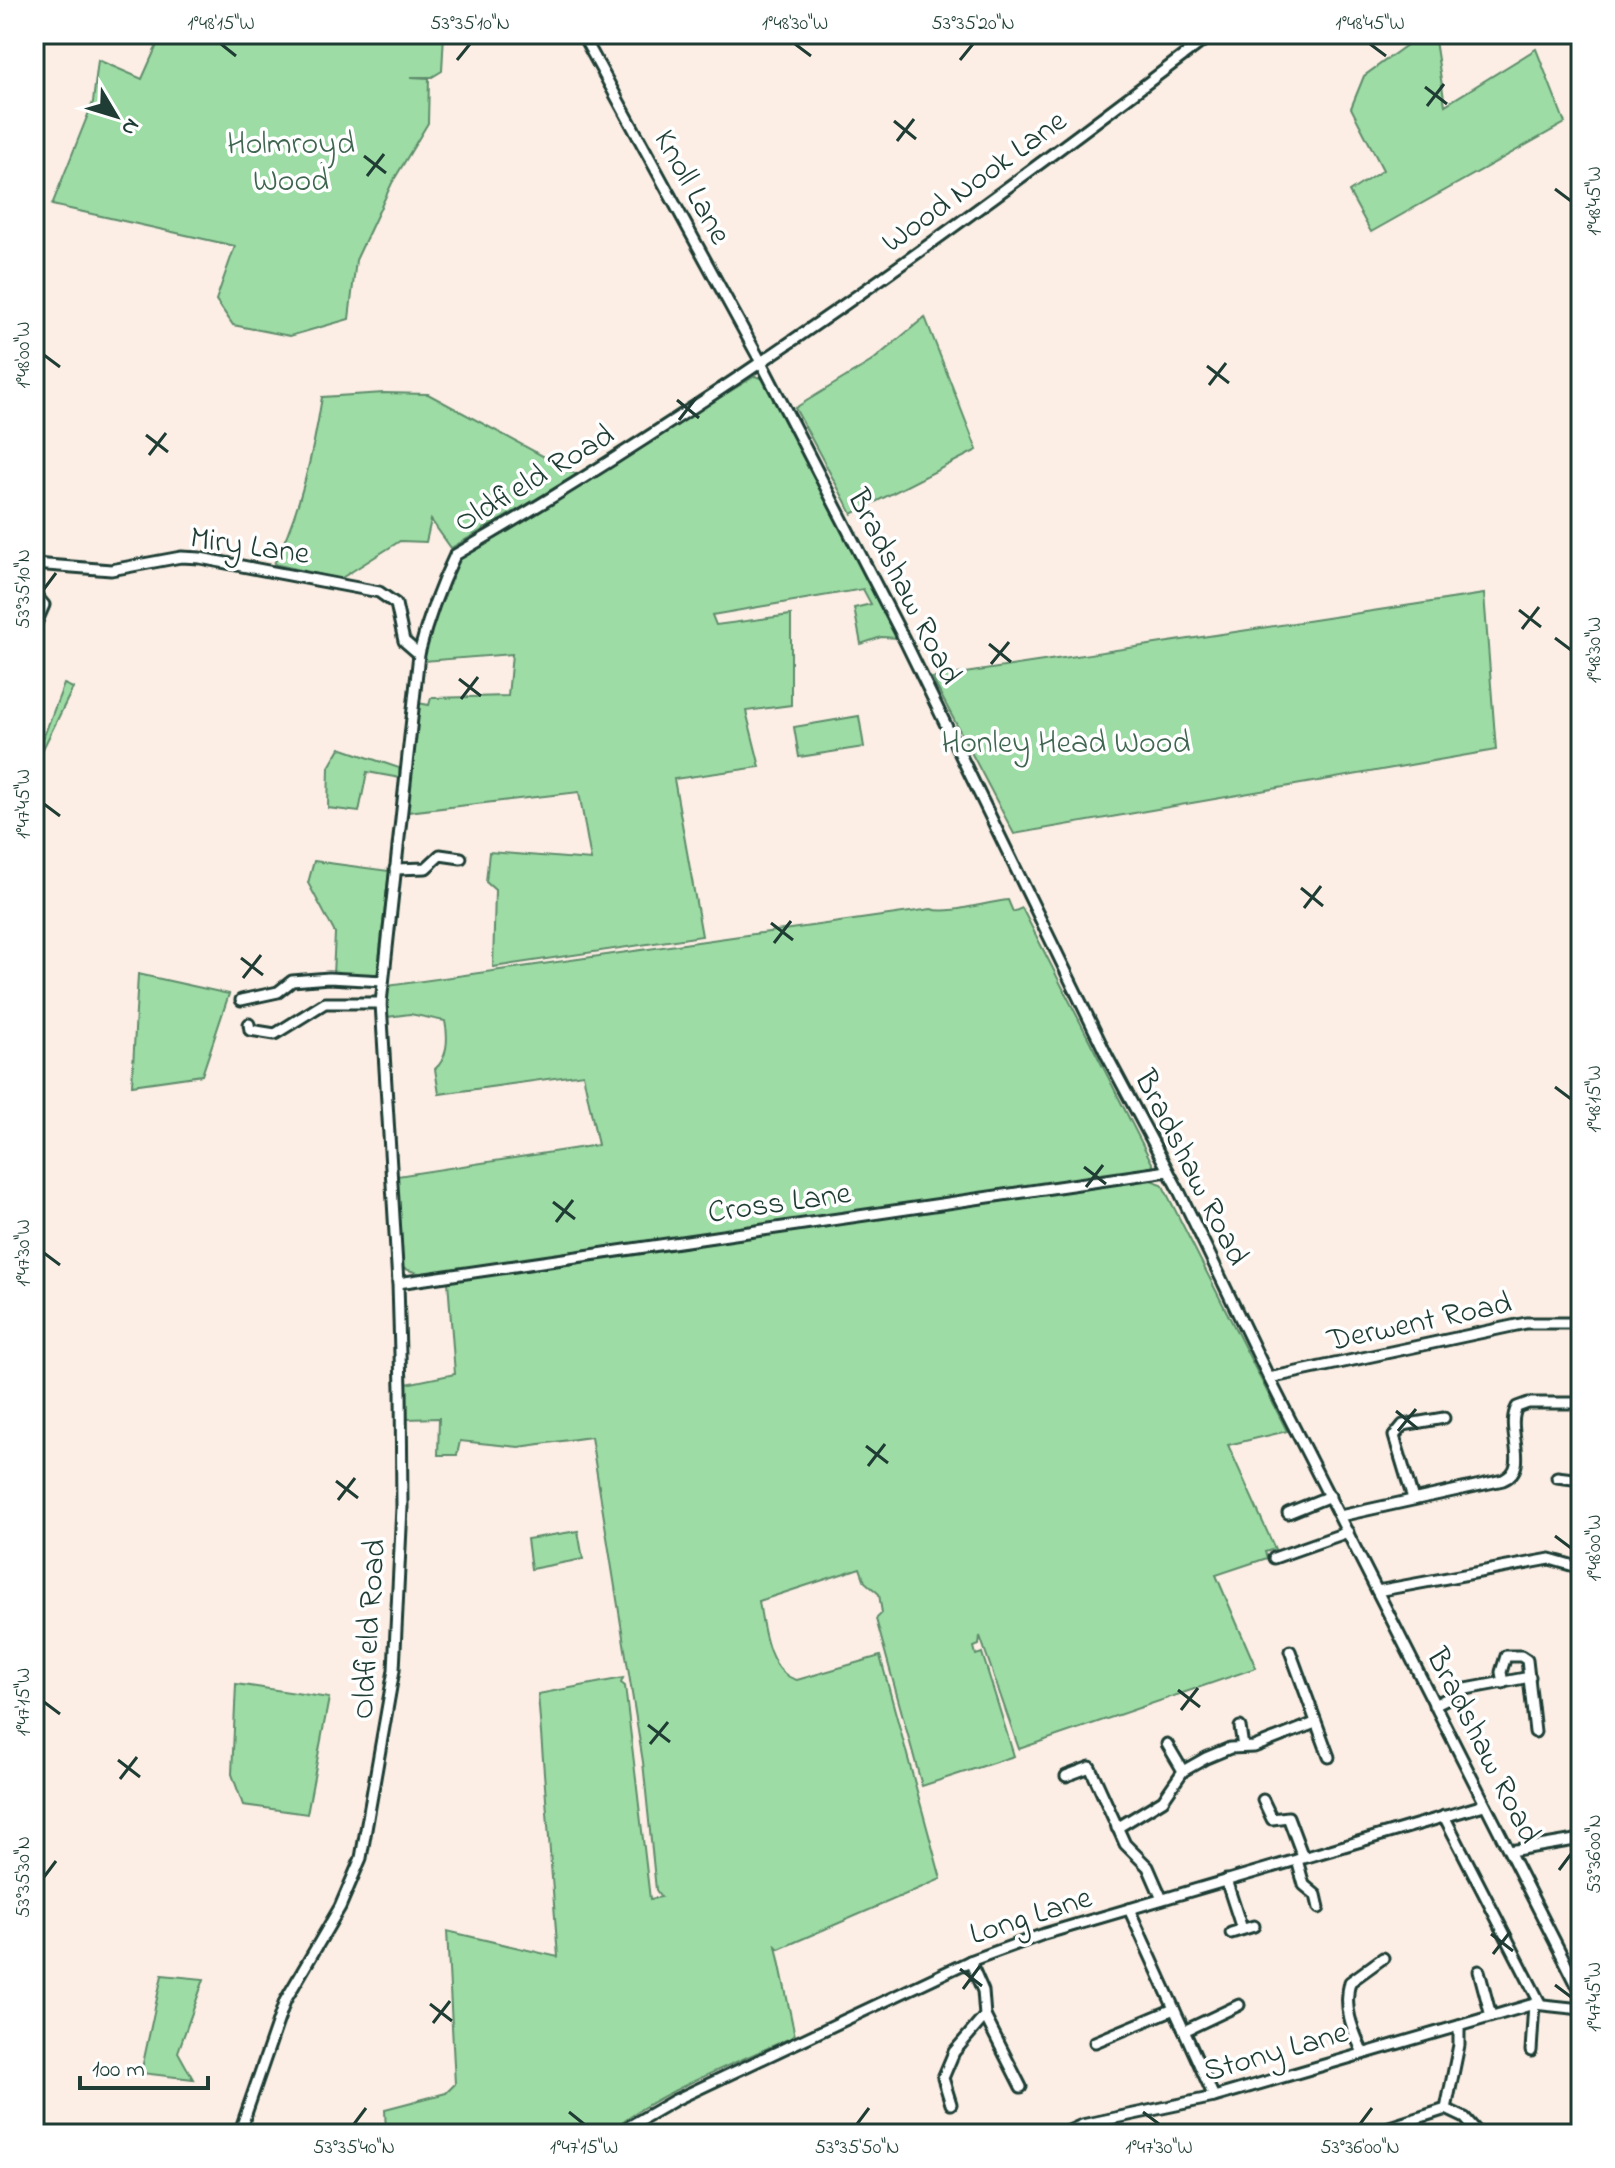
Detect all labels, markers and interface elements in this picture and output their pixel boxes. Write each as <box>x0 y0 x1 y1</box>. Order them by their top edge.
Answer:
text: 1°48'15"W <box>187 10 255 39</box>
text: 53°35'10"N <box>430 10 510 39</box>
text: 1°48'30"W <box>762 10 828 39</box>
text: 53°35'20"N <box>931 10 1015 39</box>
text: 1°48'45"W <box>1335 10 1405 39</box>
north arrow <box>76 76 156 156</box>
street label: Wood Nook Lane <box>873 99 1078 266</box>
text: N <box>112 111 147 142</box>
park label: Holmroyd Wood <box>227 122 355 206</box>
street label: Knoll Lane <box>640 122 742 254</box>
text: 1°48'45"W <box>1581 166 1610 236</box>
text: 1°48'00"W <box>10 321 39 389</box>
street label: Oldfield Road <box>445 413 624 547</box>
street label: Bradshaw Road <box>833 481 972 694</box>
street label: Miry Lane <box>187 516 313 579</box>
text: 53°35'10"N <box>10 549 39 629</box>
text: 1°48'30"W <box>1581 617 1610 683</box>
park label: Honley Head Wood <box>942 721 1190 768</box>
text: 1°47'45"W <box>10 769 39 839</box>
street label: Bradshaw Road <box>1120 1062 1259 1275</box>
text: 1°48'15"W <box>1581 1065 1610 1133</box>
street label: Cross Lane <box>705 1171 855 1238</box>
text: 1°47'30"W <box>10 1219 39 1287</box>
street label: Derwent Road <box>1322 1281 1516 1366</box>
text: 1°48'00"W <box>1581 1514 1610 1582</box>
street label: Oldfield Road <box>341 1538 400 1721</box>
street label: Bradshaw Road <box>1412 1640 1551 1853</box>
text: 1°47'15"W <box>10 1668 39 1736</box>
text: 53°36'00"N <box>1581 1814 1610 1894</box>
text: 53°35'30"N <box>10 1836 39 1918</box>
street label: Long Lane <box>964 1875 1099 1959</box>
text: 1°47'45"W <box>1581 1962 1610 2032</box>
street label: Stony Lane <box>1198 2010 1355 2096</box>
scale bar <box>80 2040 208 2090</box>
text: 100 m <box>92 2053 145 2088</box>
text: 53°35'40"N <box>313 2134 395 2163</box>
text: 1°47'15"W <box>550 2134 618 2163</box>
text: 53°35'50"N <box>814 2134 900 2163</box>
text: 1°47'30"W <box>1125 2134 1193 2163</box>
text: 53°36'00"N <box>1320 2134 1400 2163</box>

